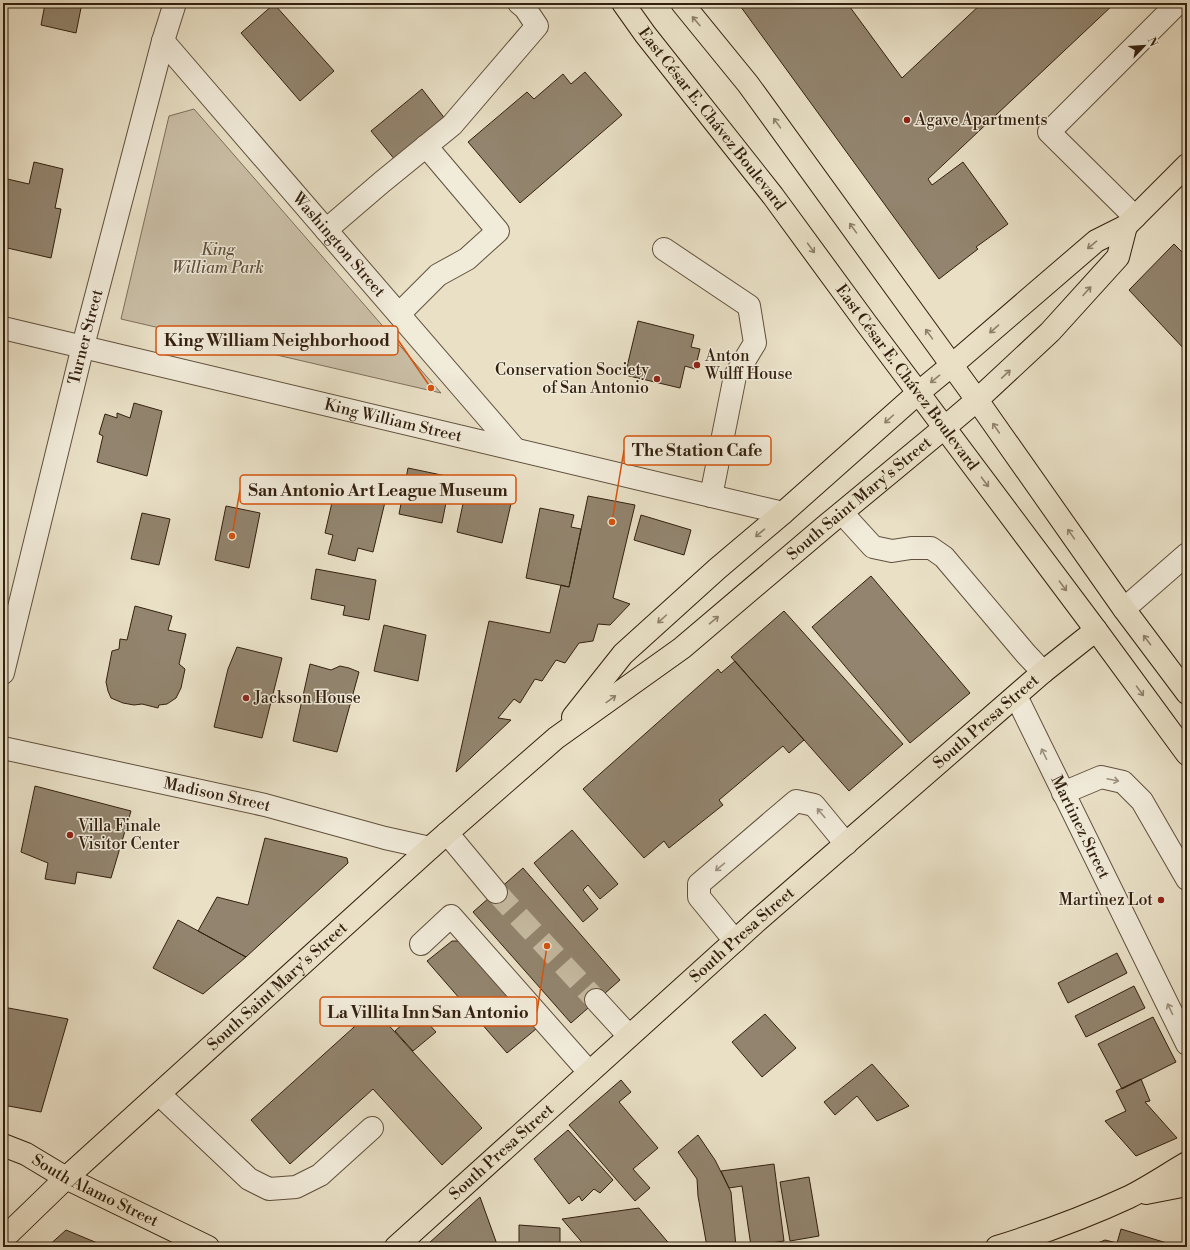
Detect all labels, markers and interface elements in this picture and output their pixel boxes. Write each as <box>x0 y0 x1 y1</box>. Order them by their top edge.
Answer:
one-way arrow <box>692 16 701 26</box>
street label: East César E. Chávez Boulevard <box>634 24 790 214</box>
north arrow <box>1124 26 1164 66</box>
text: N <box>1144 35 1160 49</box>
place label: Agave Apartments <box>914 110 1047 130</box>
marker: Agave Apartments <box>902 115 912 125</box>
one-way arrow <box>773 118 781 129</box>
street label: Washington Street <box>287 187 390 301</box>
one-way arrow <box>849 223 857 234</box>
park label: King William Park <box>172 240 264 278</box>
one-way arrow <box>1087 240 1098 249</box>
one-way arrow <box>807 243 815 254</box>
street label: East César E. Chávez Boulevard <box>831 280 983 474</box>
one-way arrow <box>1083 286 1092 296</box>
street label: Turner Street <box>64 287 108 387</box>
one-way arrow <box>988 325 999 334</box>
callout: King William Neighborhood <box>156 326 398 355</box>
one-way arrow <box>925 328 933 339</box>
text: King William Neighborhood <box>164 330 390 352</box>
place label: Anton Wulff House <box>704 346 793 384</box>
place label: Conservation Society of San Antonio <box>495 360 649 398</box>
marker: Anton Wulff House <box>692 360 702 370</box>
one-way arrow <box>1000 369 1011 378</box>
marker: Conservation Society of San Antonio <box>652 374 662 384</box>
one-way arrow <box>930 375 940 384</box>
street label: King William Street <box>322 395 464 447</box>
one-way arrow <box>884 414 894 423</box>
one-way arrow <box>992 422 1000 433</box>
street label: South Saint Mary's Street <box>783 432 936 564</box>
callout: The Station Cafe <box>624 436 771 465</box>
text: The Station Cafe <box>632 440 762 462</box>
callout: San Antonio Art League Museum <box>240 475 516 504</box>
one-way arrow <box>980 476 989 487</box>
text: San Antonio Art League Museum <box>248 480 508 502</box>
one-way arrow <box>755 528 765 537</box>
one-way arrow <box>1067 529 1075 540</box>
one-way arrow <box>1058 580 1067 591</box>
one-way arrow <box>657 614 668 623</box>
one-way arrow <box>709 616 720 625</box>
one-way arrow <box>1143 634 1151 645</box>
street label: South Presa Street <box>929 670 1043 773</box>
one-way arrow <box>1136 685 1144 696</box>
place label: Jackson House <box>253 688 361 708</box>
marker: Jackson House <box>241 693 251 703</box>
one-way arrow <box>605 695 616 703</box>
one-way arrow <box>1040 748 1047 760</box>
street label: Martinez Street <box>1047 772 1114 882</box>
street label: Madison Street <box>162 773 273 816</box>
one-way arrow <box>1106 776 1119 784</box>
one-way arrow <box>817 808 826 819</box>
place label: Villa Finale Visitor Center <box>77 816 180 854</box>
marker: Villa Finale Visitor Center <box>65 830 75 840</box>
one-way arrow <box>714 862 725 871</box>
street label: South Presa Street <box>685 883 799 987</box>
place label: Martinez Lot <box>1059 890 1153 910</box>
marker: Martinez Lot <box>1156 895 1166 905</box>
street label: South Saint Mary's Street <box>203 918 352 1055</box>
callout: La Villita Inn San Antonio <box>320 997 537 1026</box>
text: La Villita Inn San Antonio <box>327 1002 529 1024</box>
one-way arrow <box>1166 1003 1173 1015</box>
street label: South Presa Street <box>445 1099 558 1204</box>
street label: South Alamo Street <box>28 1150 162 1232</box>

